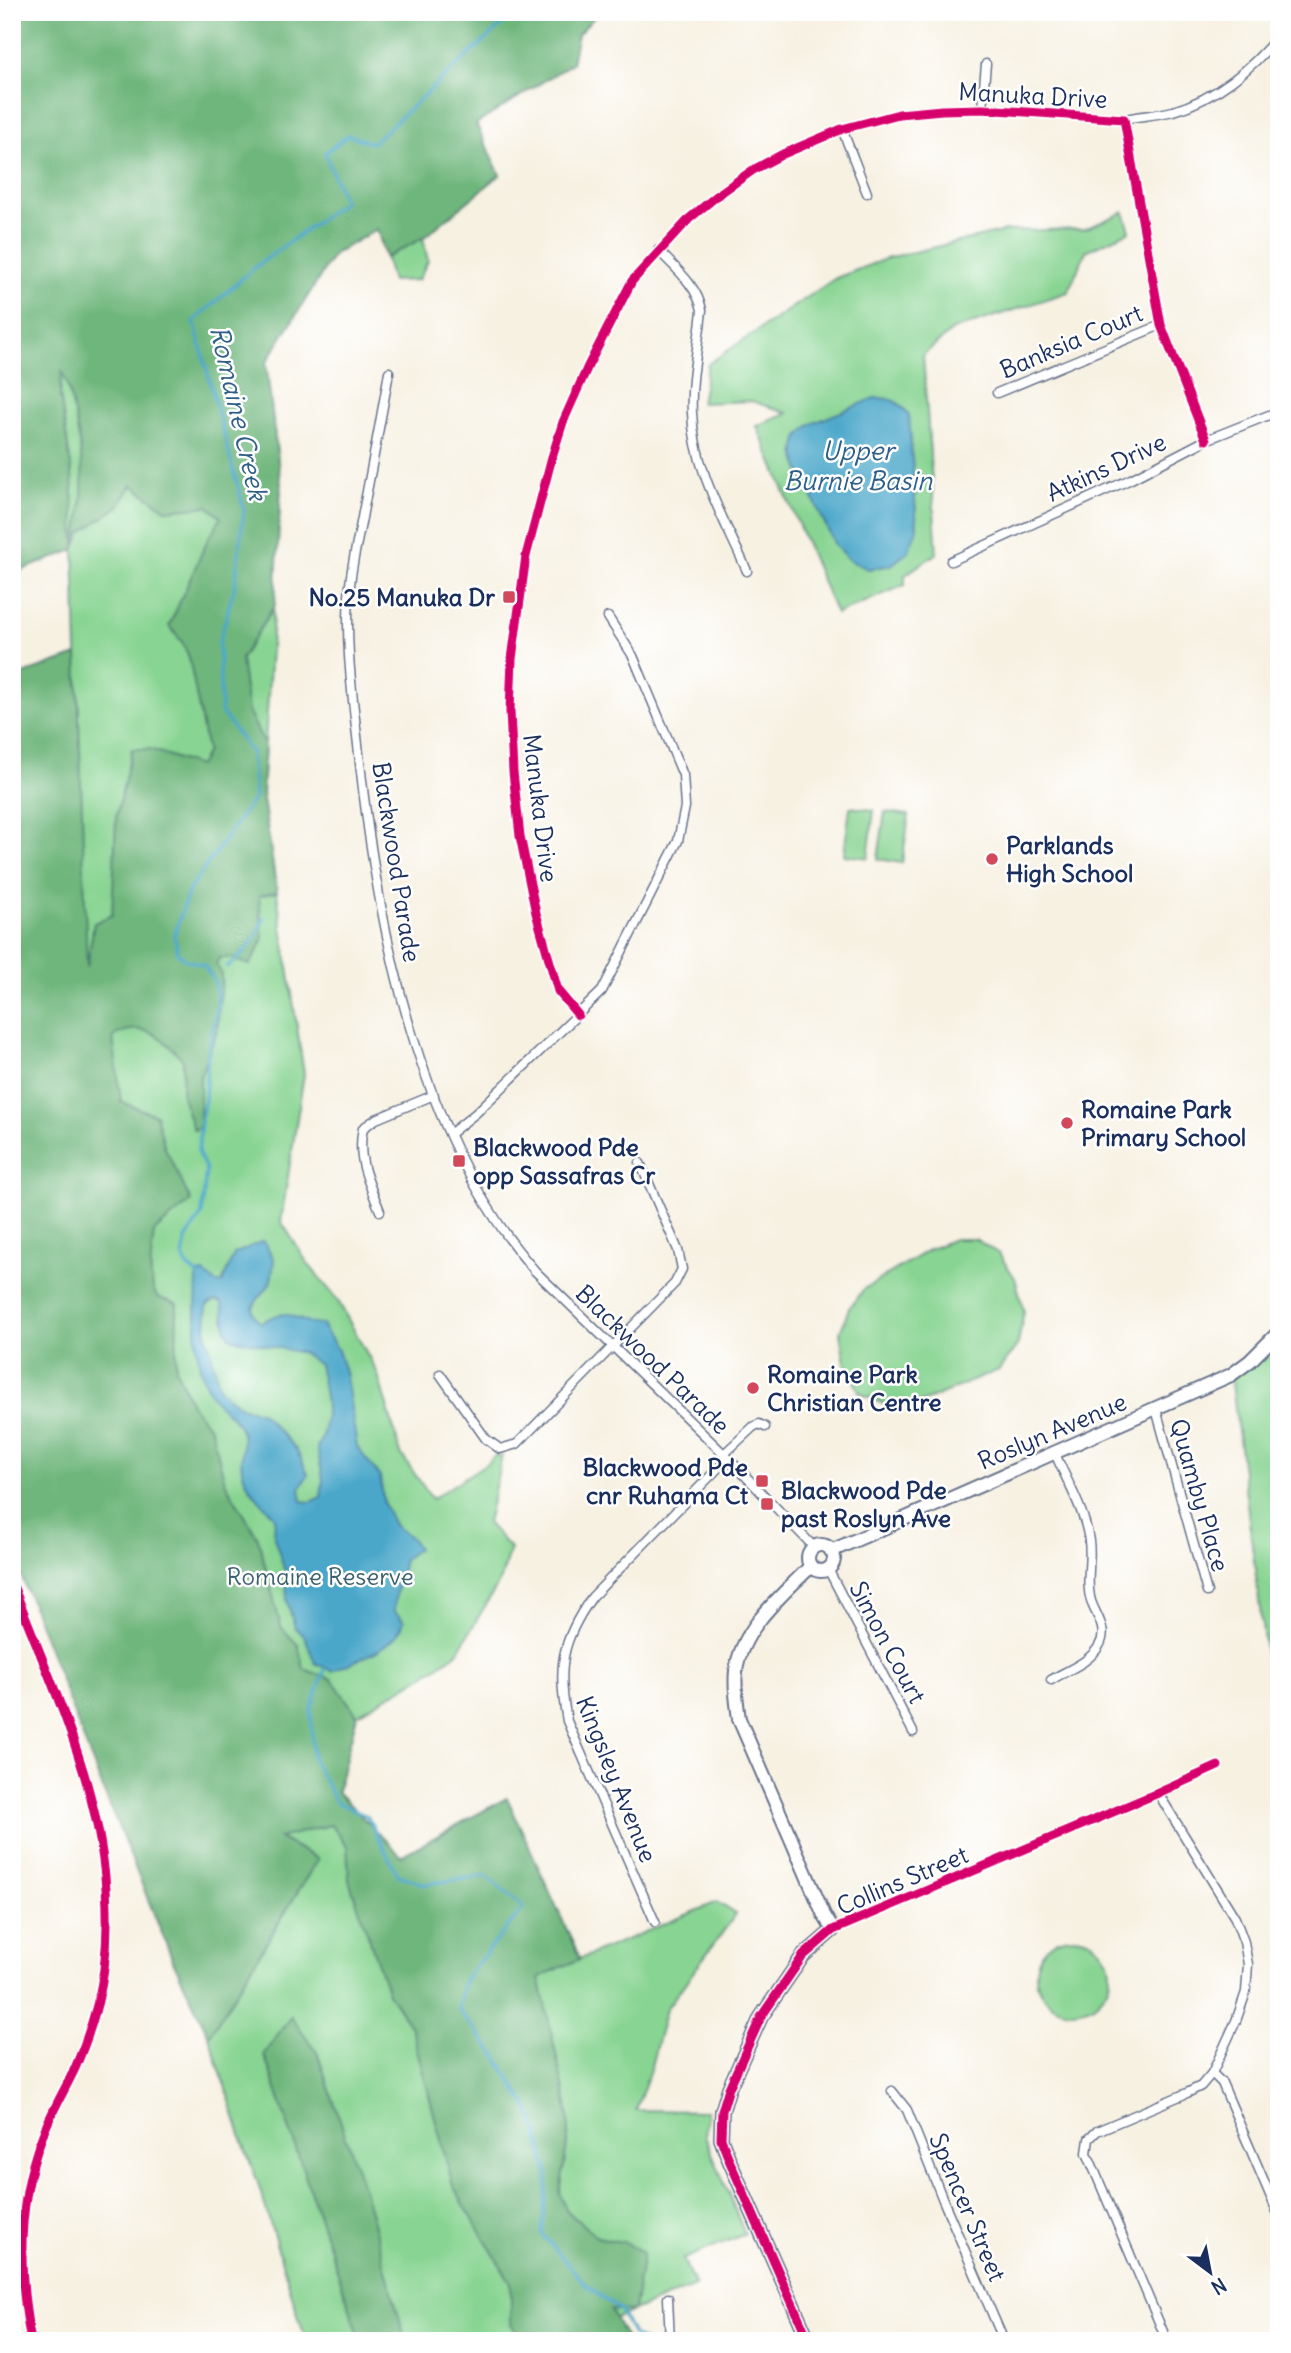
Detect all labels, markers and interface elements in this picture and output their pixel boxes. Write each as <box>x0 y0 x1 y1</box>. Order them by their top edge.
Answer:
street label: Manuka Drive <box>958 76 1108 114</box>
street label: Banksia Court <box>995 297 1147 385</box>
water label: Romaine Creek <box>203 323 275 505</box>
street label: Atkins Drive <box>1042 426 1170 508</box>
water label: Upper Burnie Basin <box>784 434 933 497</box>
place label: No.25 Manuka Dr <box>308 582 495 612</box>
marker: No.25 Manuka Dr <box>501 589 517 605</box>
street label: Manuka Drive <box>517 732 565 884</box>
street label: Blackwood Parade <box>366 760 428 964</box>
place label: Parklands High School <box>1006 830 1133 888</box>
marker: Parklands High School <box>984 851 1000 867</box>
place label: Romaine Park Primary School <box>1081 1094 1246 1152</box>
marker: Romaine Park Primary School <box>1059 1115 1075 1131</box>
place label: Blackwood Pde opp Sassafras Cr <box>473 1132 656 1190</box>
marker: Blackwood Pde opp Sassafras Cr <box>451 1153 467 1169</box>
street label: Blackwood Parade <box>570 1278 736 1440</box>
place label: Romaine Park Christian Centre <box>767 1359 941 1417</box>
marker: Romaine Park Christian Centre <box>745 1380 761 1396</box>
street label: Roslyn Avenue <box>973 1386 1131 1476</box>
street label: Quamby Place <box>1164 1415 1236 1575</box>
place label: Blackwood Pde cnr Ruhama Ct <box>582 1452 749 1510</box>
marker: Blackwood Pde cnr Ruhama Ct <box>754 1473 770 1489</box>
place label: Blackwood Pde past Roslyn Ave <box>781 1475 951 1533</box>
marker: Blackwood Pde past Roslyn Ave <box>759 1496 775 1512</box>
park label: Romaine Reserve <box>226 1561 414 1591</box>
street label: Simon Court <box>843 1576 933 1708</box>
street label: Kingsley Avenue <box>570 1692 664 1866</box>
street label: Collins Street <box>832 1839 972 1921</box>
street label: Spencer Street <box>923 2128 1013 2286</box>
north arrow <box>1176 2238 1246 2308</box>
text: N <box>1207 2273 1231 2300</box>

